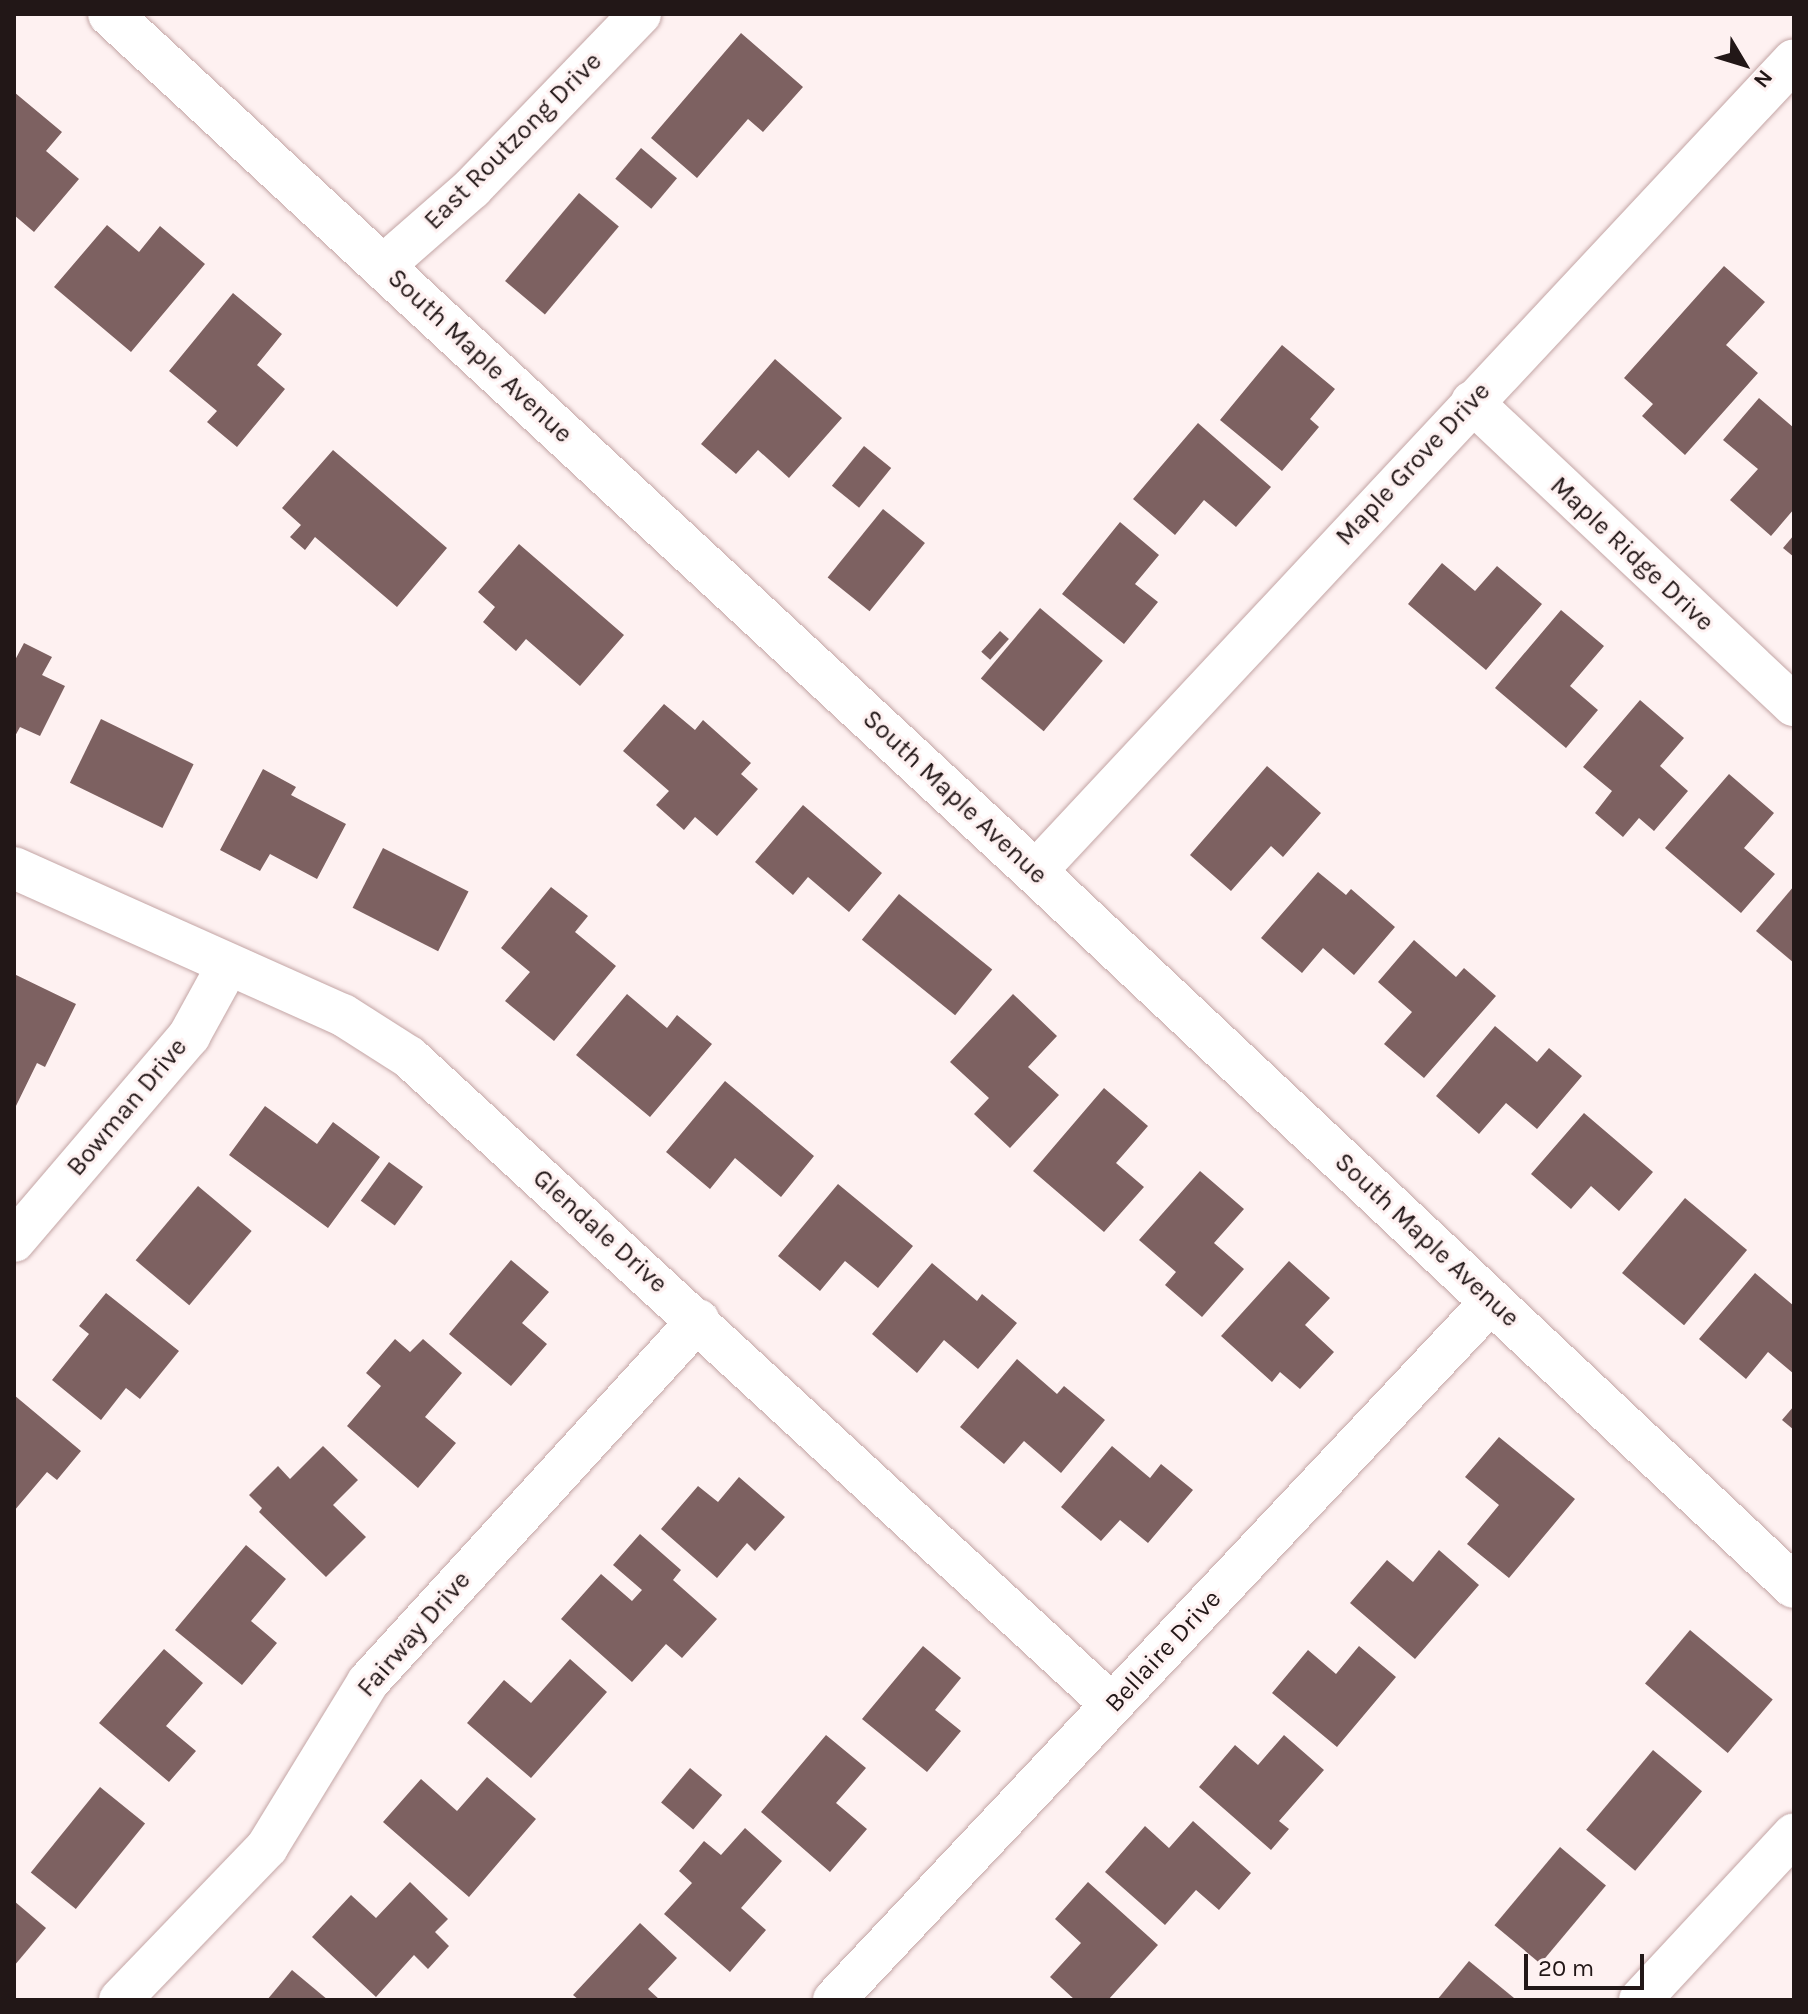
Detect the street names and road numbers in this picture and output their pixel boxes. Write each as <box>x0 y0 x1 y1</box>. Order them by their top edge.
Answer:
street label: East Routzong Drive <box>418 46 608 236</box>
street label: South Maple Avenue <box>381 262 579 450</box>
street label: Maple Grove Drive <box>1329 376 1497 552</box>
street label: Maple Ridge Drive <box>1544 470 1720 638</box>
street label: South Maple Avenue <box>856 703 1054 891</box>
street label: Bowman Drive <box>60 1032 194 1182</box>
street label: South Maple Avenue <box>1328 1146 1526 1334</box>
street label: Glendale Drive <box>526 1162 674 1300</box>
street label: Fairway Drive <box>351 1565 477 1703</box>
street label: Bellaire Drive <box>1098 1583 1228 1719</box>

